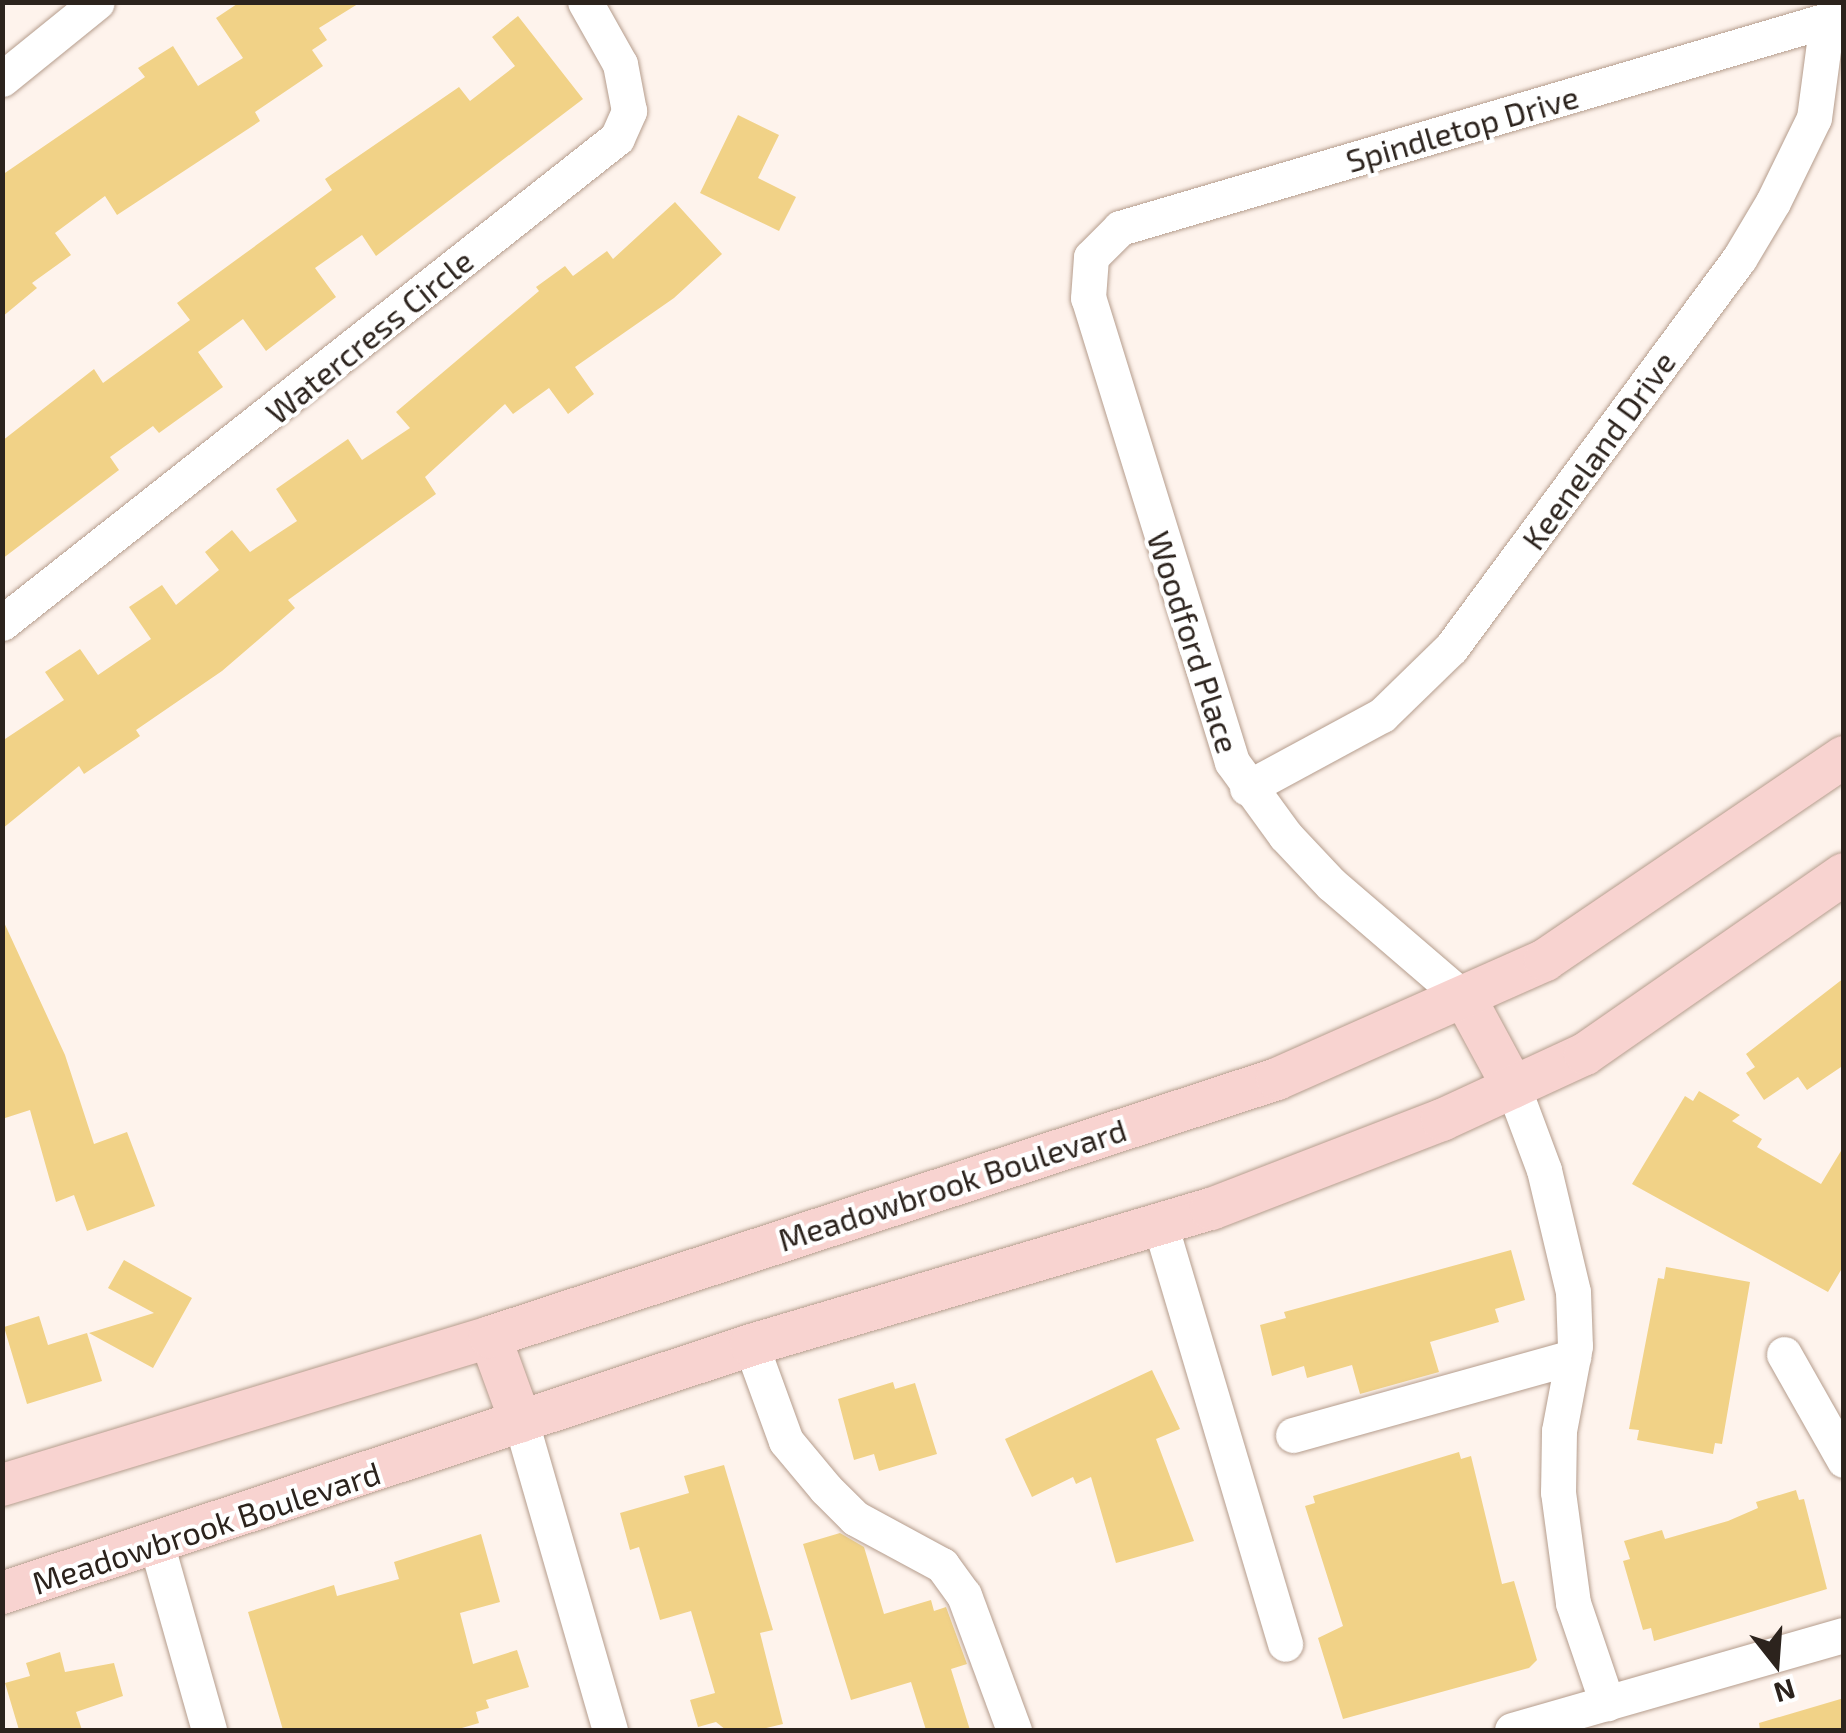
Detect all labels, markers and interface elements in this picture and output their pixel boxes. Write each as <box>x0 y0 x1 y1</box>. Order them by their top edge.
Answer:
street label: Spindletop Drive <box>1341 76 1583 180</box>
street label: Watercress Circle <box>258 241 480 431</box>
street label: Keeneland Drive <box>1513 343 1683 557</box>
street label: Woodford Place <box>1140 526 1248 758</box>
street label: Meadowbrook Boulevard <box>773 1109 1131 1259</box>
street label: Meadowbrook Boulevard <box>27 1452 385 1602</box>
north arrow <box>1726 1613 1826 1713</box>
text: N <box>1770 1672 1799 1711</box>

